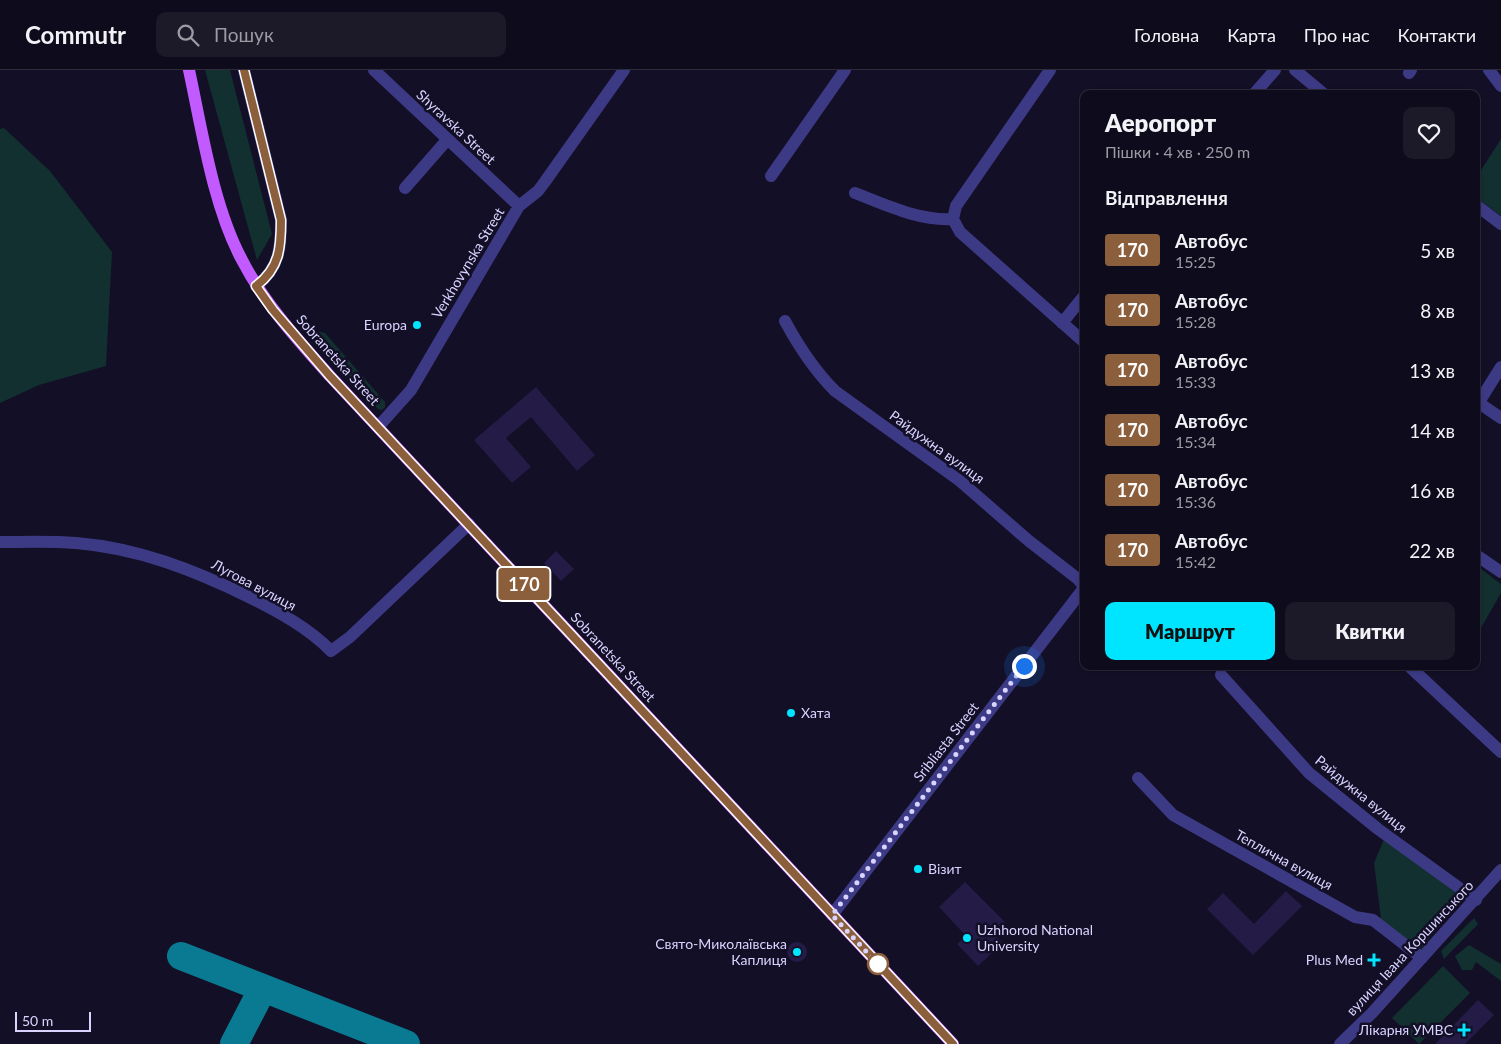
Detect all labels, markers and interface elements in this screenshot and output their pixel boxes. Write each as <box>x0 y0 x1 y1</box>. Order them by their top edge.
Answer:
search box <box>156 12 506 57</box>
text: Commutr <box>25 20 126 49</box>
icon: search <box>174 21 202 49</box>
text: Пошук <box>214 23 274 46</box>
text: Головна <box>1134 24 1199 46</box>
text: Карта <box>1227 24 1276 46</box>
text: Про нас <box>1304 24 1370 46</box>
text: Контакти <box>1398 24 1476 46</box>
street label: Shyravska Street <box>413 86 499 168</box>
button: heart <box>1403 107 1455 159</box>
text: Аеропорт <box>1105 108 1216 137</box>
text: Пішки · 4 хв · 250 m <box>1105 142 1250 161</box>
text: Відправлення <box>1105 186 1228 209</box>
street label: Verkhovynska Street <box>428 204 507 321</box>
text: Автобус <box>1175 229 1248 252</box>
text: 170 <box>1117 239 1148 261</box>
text: 5 хв <box>1420 239 1455 262</box>
text: 15:25 <box>1175 252 1216 271</box>
text: Автобус <box>1175 289 1248 312</box>
text: 170 <box>1117 299 1148 321</box>
text: 8 хв <box>1420 299 1455 322</box>
street label: Sobranetska Street <box>293 311 384 408</box>
text: 15:28 <box>1175 312 1216 331</box>
place label: Europa <box>364 316 407 333</box>
marker: Europa <box>411 319 423 331</box>
text: Автобус <box>1175 349 1248 372</box>
text: 170 <box>1117 359 1148 381</box>
text: 13 хв <box>1409 359 1455 382</box>
text: 15:33 <box>1175 372 1216 391</box>
street label: Райдужна вулиця <box>887 406 988 487</box>
text: Автобус <box>1175 409 1248 432</box>
text: 170 <box>1117 419 1148 441</box>
text: 14 хв <box>1409 419 1455 442</box>
text: 15:34 <box>1175 432 1216 451</box>
text: Автобус <box>1175 469 1248 492</box>
text: 170 <box>1117 479 1148 501</box>
text: 16 хв <box>1409 479 1455 502</box>
text: 15:36 <box>1175 492 1216 511</box>
text: Автобус <box>1175 529 1248 552</box>
text: 170 <box>1117 539 1148 561</box>
text: 22 хв <box>1409 539 1455 562</box>
text: 15:42 <box>1175 552 1216 571</box>
street label: Лугова вулиця <box>208 555 299 614</box>
line badge: 170 <box>495 568 553 600</box>
text: 170 <box>508 573 540 595</box>
button: Маршрут <box>1105 602 1275 660</box>
button: Квитки <box>1285 602 1455 660</box>
street label: Sobranetska Street <box>568 608 659 705</box>
your location <box>1012 654 1037 679</box>
street label: Sribliasta Street <box>909 699 982 785</box>
place label: Хата <box>801 704 831 721</box>
marker: Хата <box>785 707 797 719</box>
street label: Райдужна вулиця <box>1312 751 1411 836</box>
street label: Теплична вулиця <box>1233 826 1336 893</box>
place label: Візит <box>928 860 962 877</box>
marker: Візит <box>912 863 924 875</box>
street label: вулиця Івана Коршинського <box>1343 877 1477 1019</box>
place label: Uzhhorod National University <box>977 921 1093 954</box>
marker: Uzhhorod National University <box>961 932 973 944</box>
place label: Свято-Миколаївська Каплиця <box>655 935 787 968</box>
marker: Свято-Миколаївська Каплиця <box>791 946 803 958</box>
place label: Plus Med <box>1306 951 1363 968</box>
unlabelled marker <box>867 953 889 975</box>
marker: Plus Med <box>1367 953 1381 967</box>
scale bar <box>15 1009 91 1032</box>
text: 50 m <box>22 1012 53 1029</box>
place label: Лікарня УМВС <box>1358 1021 1454 1038</box>
marker: Лікарня УМВС <box>1457 1023 1471 1037</box>

